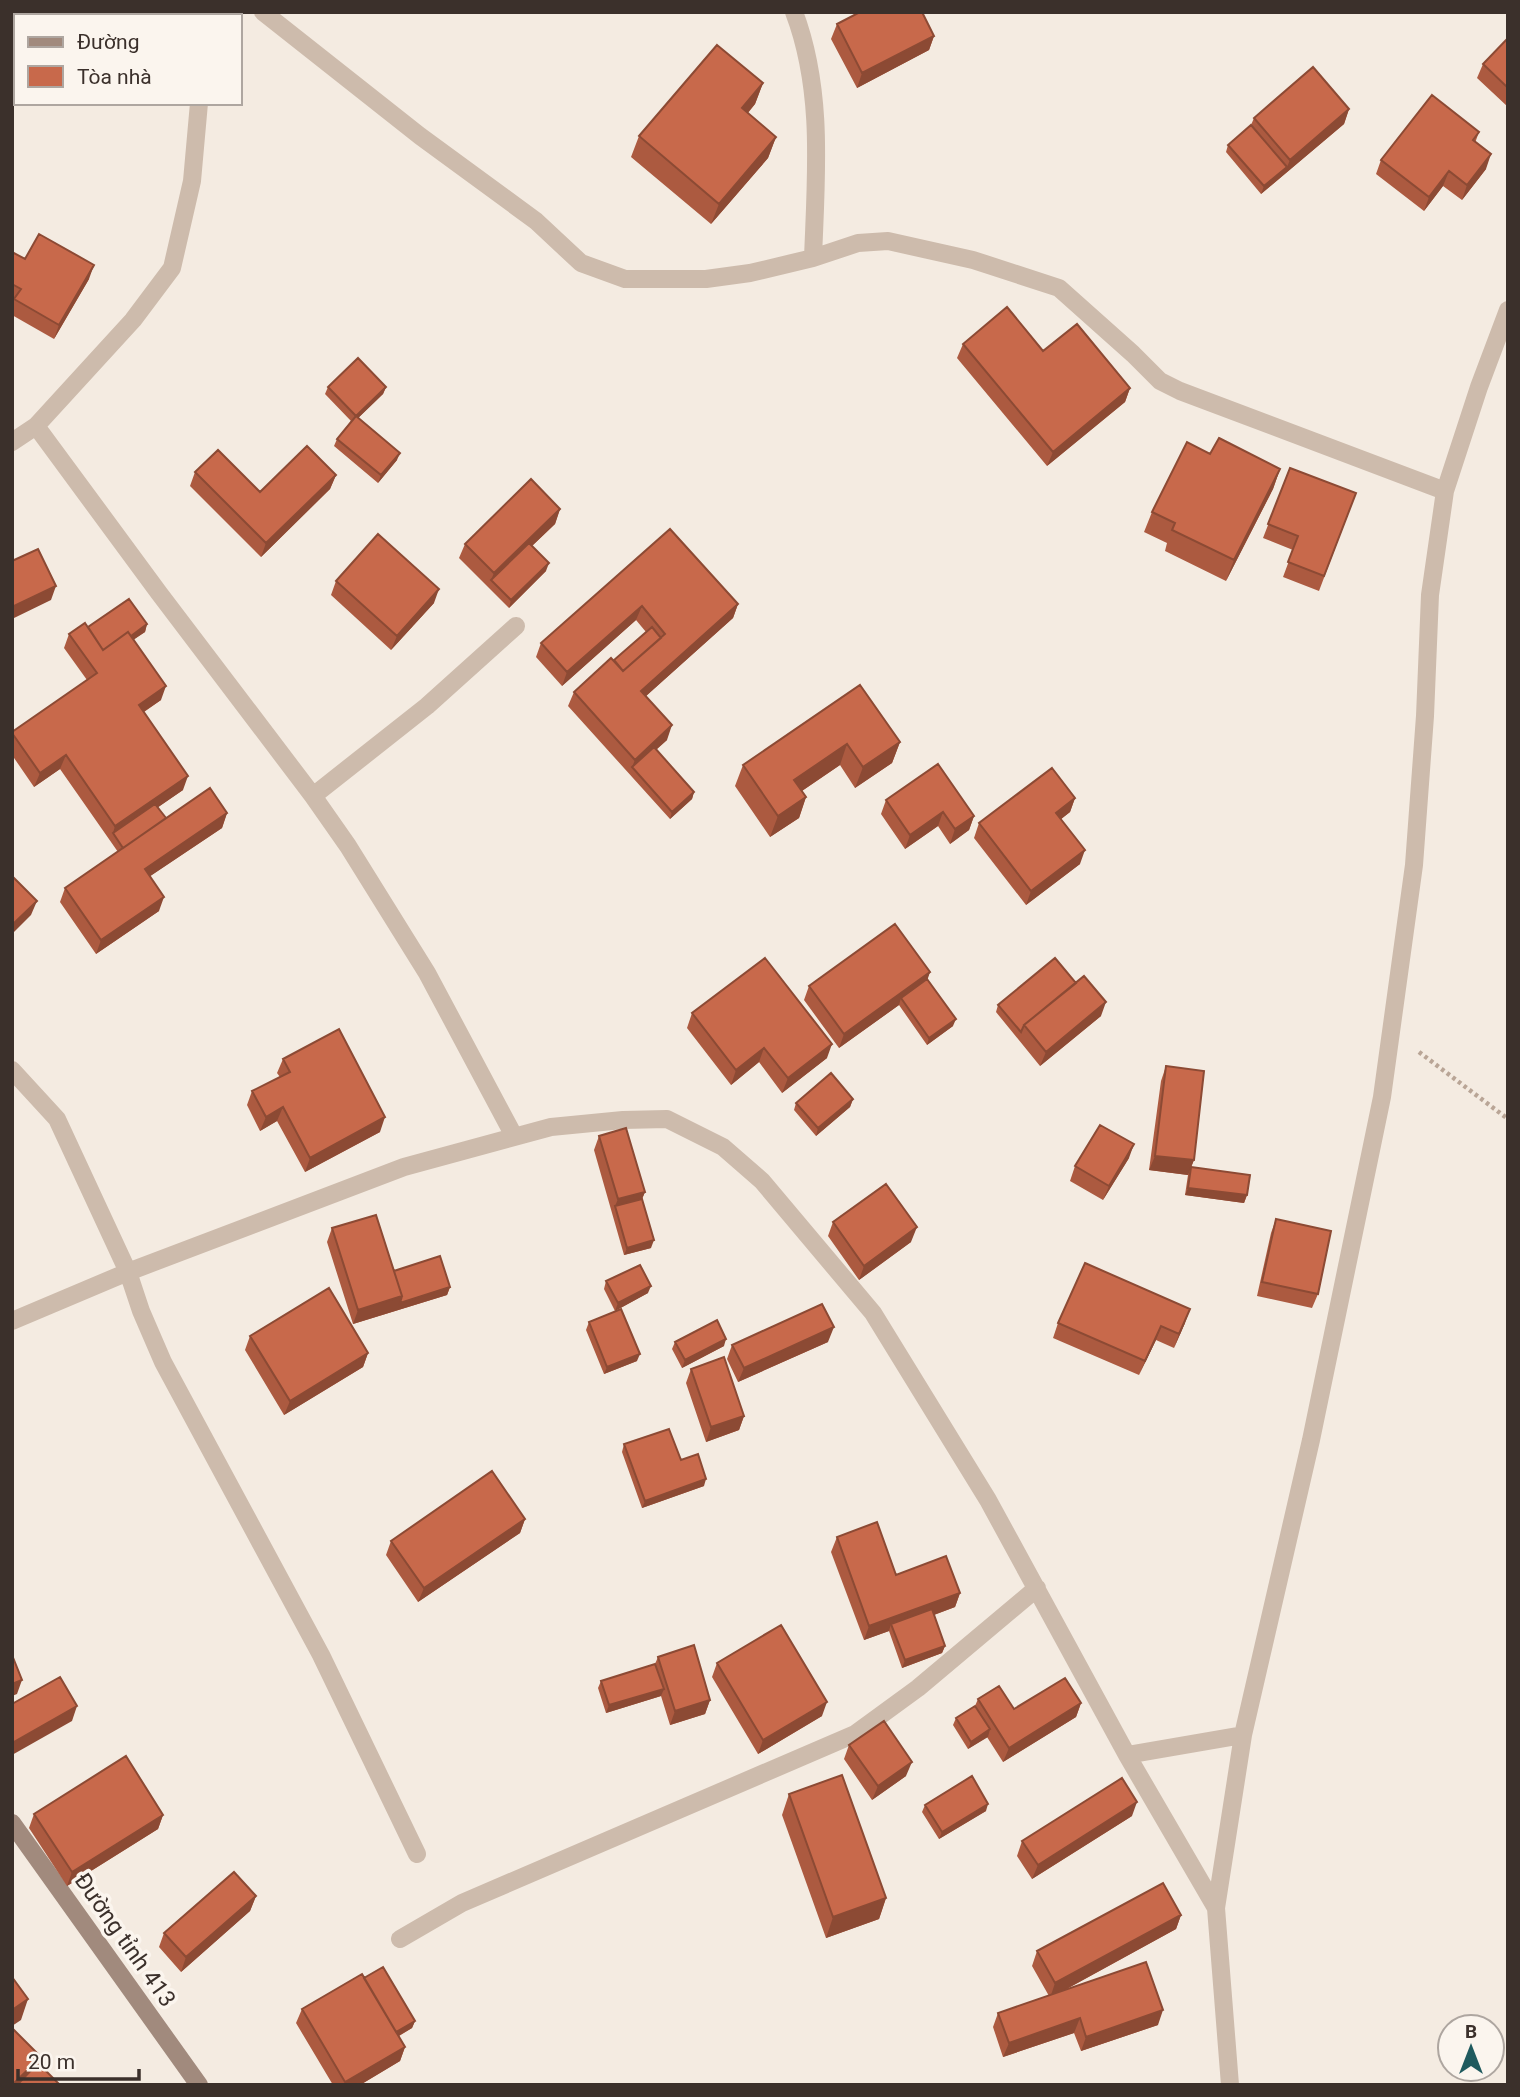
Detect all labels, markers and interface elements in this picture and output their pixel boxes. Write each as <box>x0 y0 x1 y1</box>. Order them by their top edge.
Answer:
legend <box>14 14 242 105</box>
text: Đường <box>77 30 139 54</box>
text: Tòa nhà <box>77 65 152 89</box>
street label: Đường tỉnh 413 <box>69 1868 181 2012</box>
north arrow <box>1436 2013 1506 2083</box>
text: B <box>1465 2020 1477 2043</box>
scale bar <box>18 2038 138 2082</box>
text: 20 m <box>28 2050 75 2074</box>

